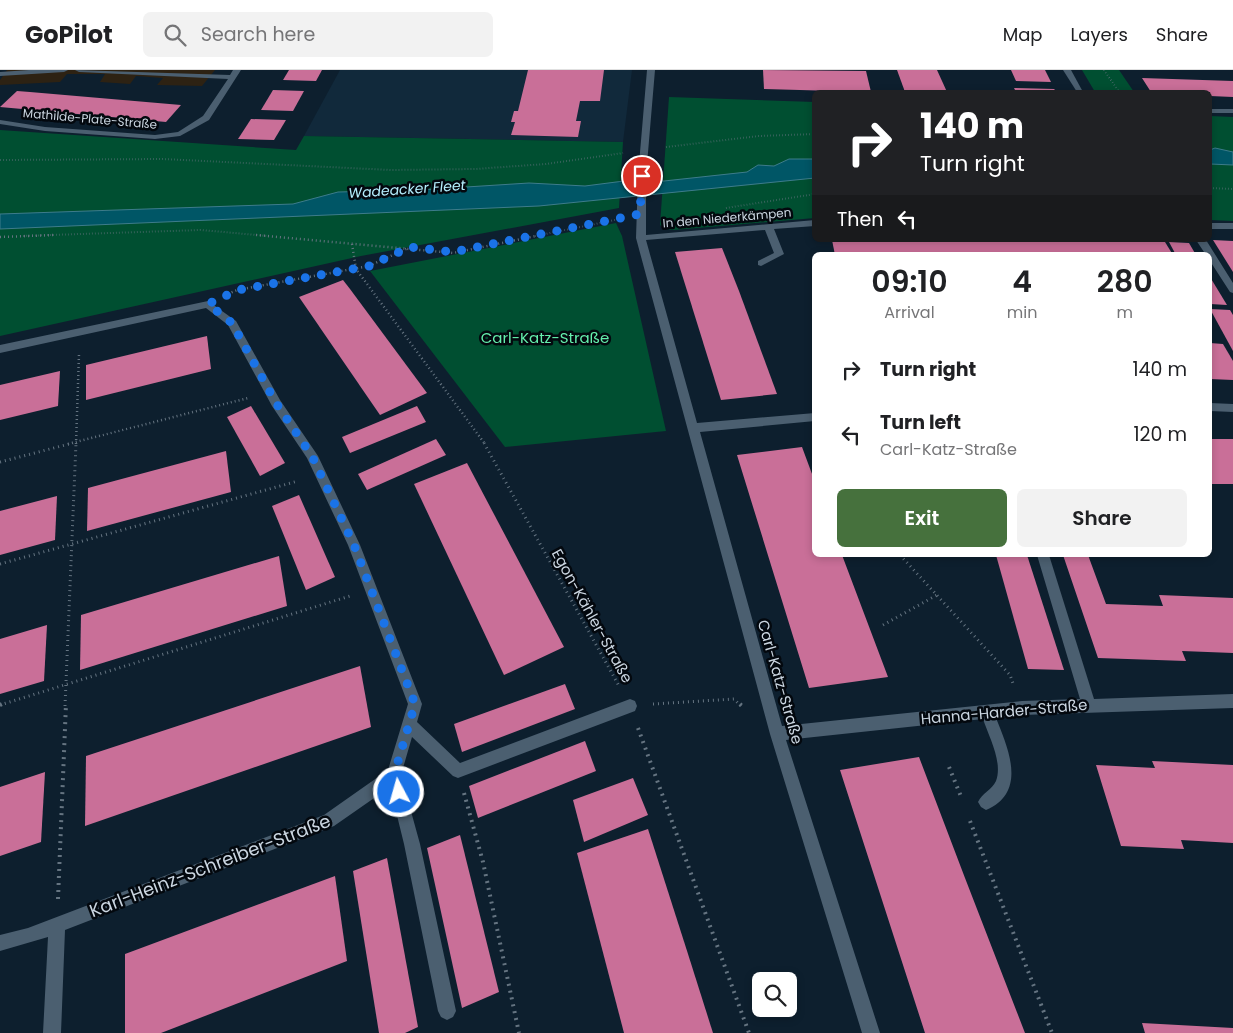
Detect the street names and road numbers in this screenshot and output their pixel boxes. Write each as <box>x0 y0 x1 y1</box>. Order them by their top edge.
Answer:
street label: Mathilde-Plate-Straße <box>22 104 158 133</box>
street label: In den Niederkämpen <box>662 203 792 232</box>
street label: Egon-Kähler-Straße <box>547 545 638 687</box>
street label: Carl-Katz-Straße <box>753 617 808 747</box>
street label: Hanna-Harder-Straße <box>920 694 1088 729</box>
street label: Karl-Heinz-Schreiber-Straße <box>86 808 334 923</box>

